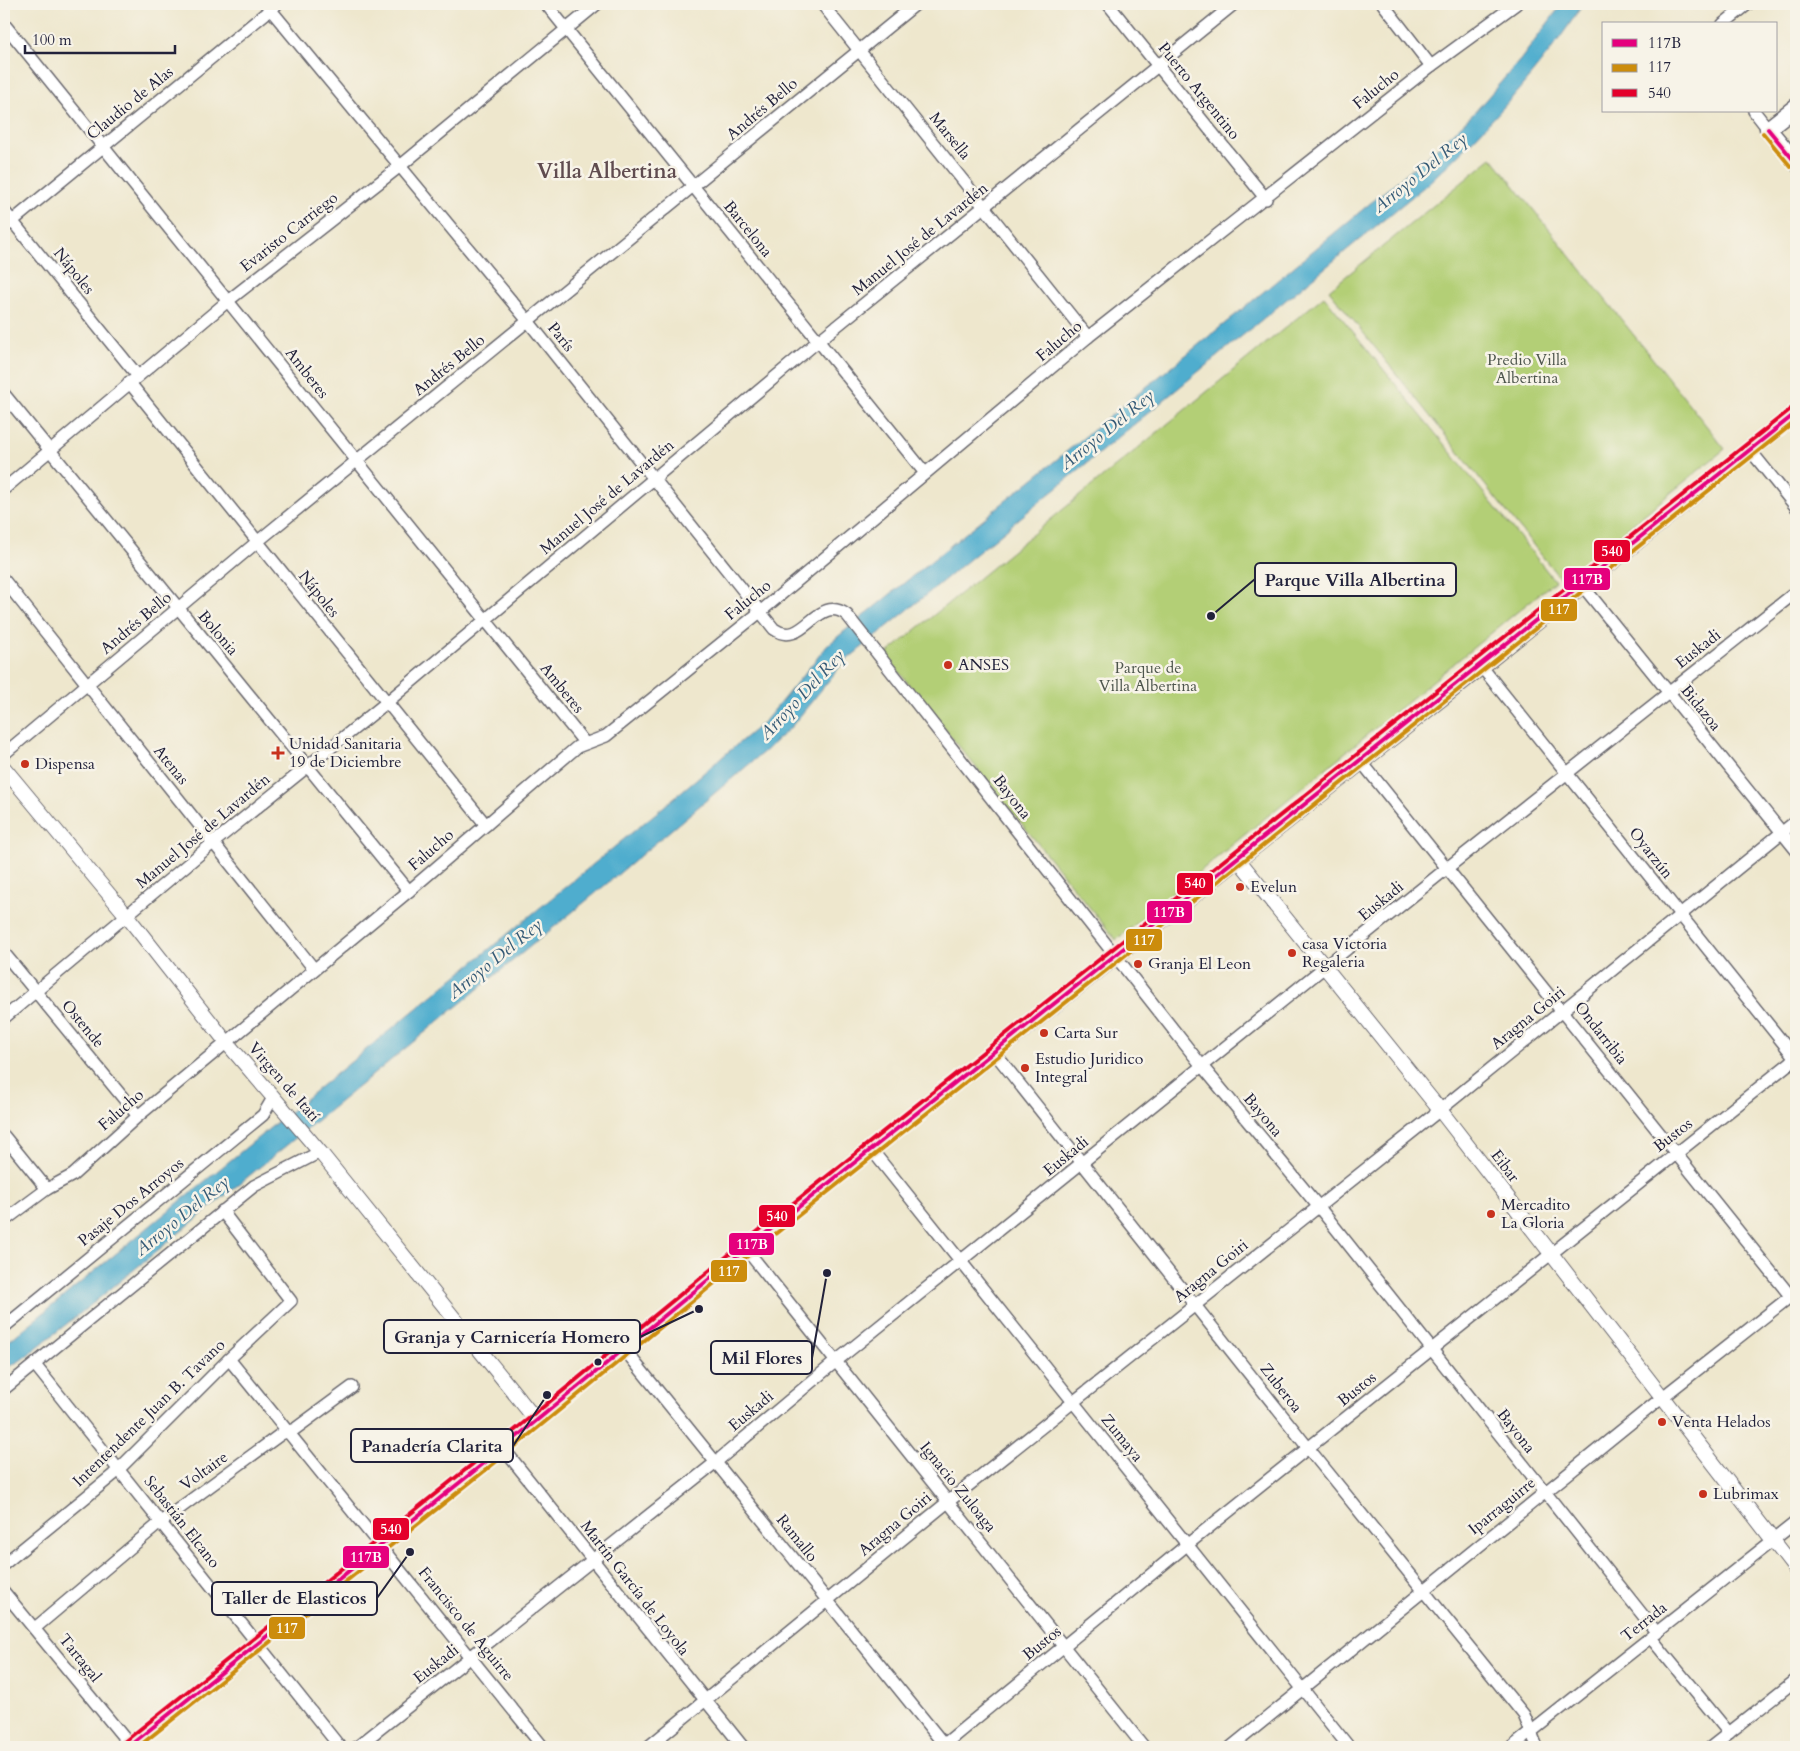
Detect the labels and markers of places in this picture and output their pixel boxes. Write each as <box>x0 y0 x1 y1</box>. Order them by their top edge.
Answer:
callout: Parque Villa Albertina <box>1255 563 1456 596</box>
place label: ANSES <box>958 654 1009 676</box>
marker: ANSES <box>942 659 954 671</box>
place label: Unidad Sanitaria 19 de Diciembre <box>289 733 402 773</box>
marker: Unidad Sanitaria 19 de Diciembre <box>271 746 285 760</box>
place label: Dispensa <box>35 753 95 775</box>
marker: Dispensa <box>19 758 31 770</box>
place label: Evelun <box>1250 876 1297 898</box>
marker: Evelun <box>1234 881 1246 893</box>
place label: casa Victoria Regaleria <box>1302 933 1387 973</box>
marker: casa Victoria Regaleria <box>1286 947 1298 959</box>
place label: Granja El Leon <box>1148 953 1251 975</box>
marker: Granja El Leon <box>1132 958 1144 970</box>
place label: Carta Sur <box>1054 1022 1118 1044</box>
marker: Carta Sur <box>1038 1027 1050 1039</box>
place label: Estudio Juridico Integral <box>1035 1048 1144 1088</box>
marker: Estudio Juridico Integral <box>1019 1062 1031 1074</box>
place label: Mercadito La Gloria <box>1501 1194 1570 1234</box>
marker: Mercadito La Gloria <box>1485 1208 1497 1220</box>
callout: Granja y Carnicería Homero <box>384 1320 640 1353</box>
callout: Mil Flores <box>711 1341 812 1374</box>
unlabelled marker <box>593 1357 603 1367</box>
place label: Venta Helados <box>1672 1411 1771 1433</box>
marker: Venta Helados <box>1656 1416 1668 1428</box>
callout: Panadería Clarita <box>351 1429 513 1462</box>
place label: Lubrimax <box>1713 1483 1779 1505</box>
marker: Lubrimax <box>1697 1488 1709 1500</box>
callout: Taller de Elasticos <box>212 1582 377 1615</box>

